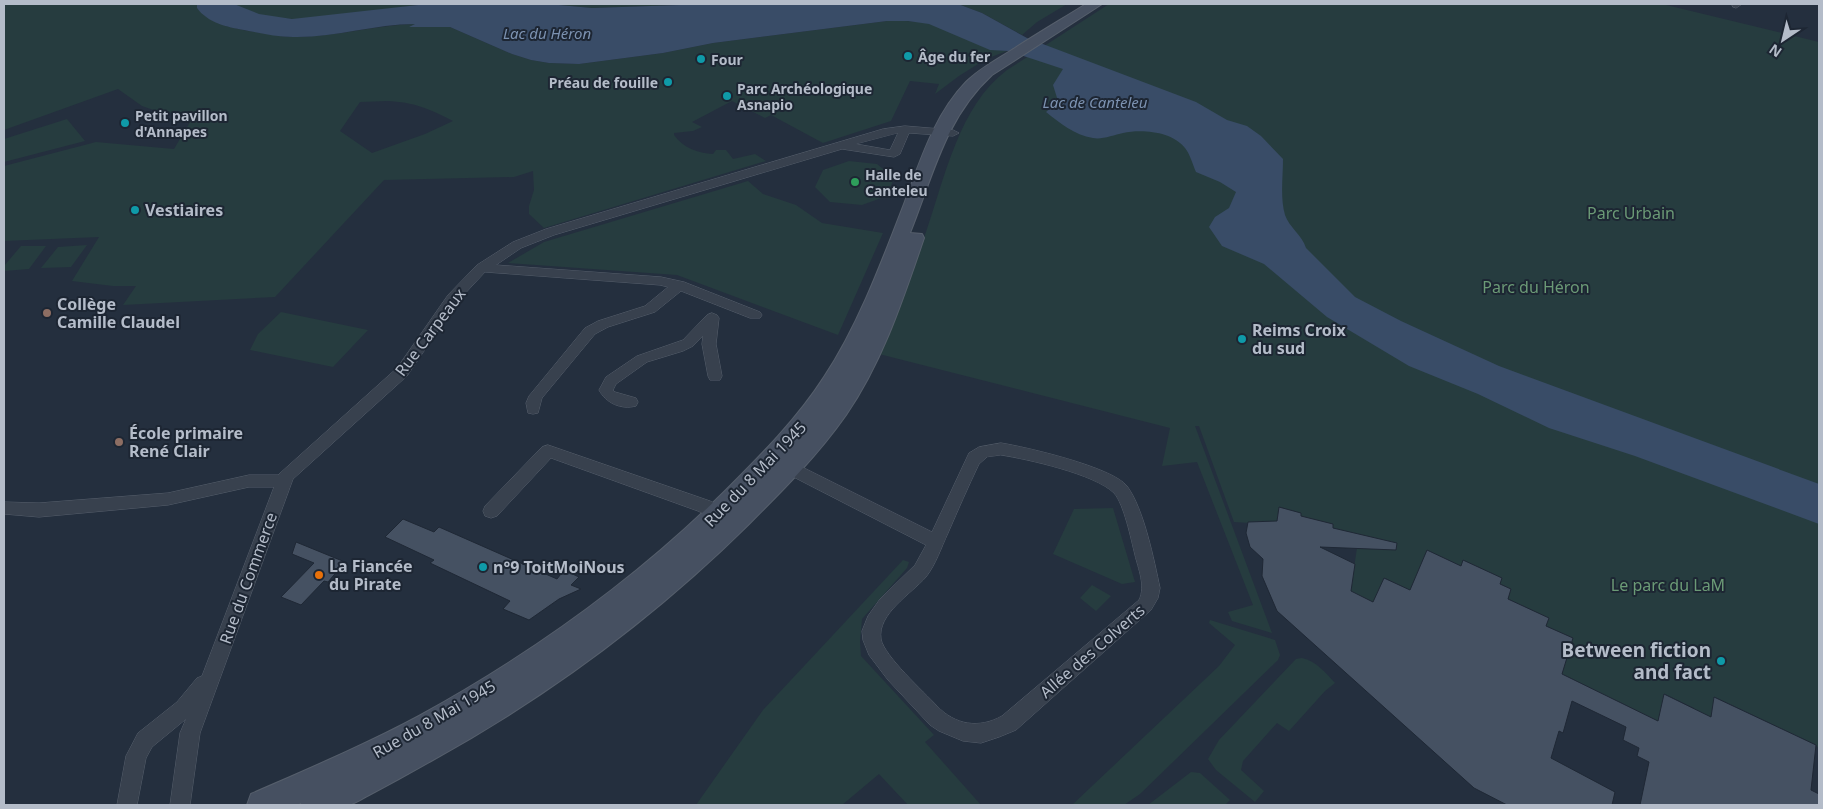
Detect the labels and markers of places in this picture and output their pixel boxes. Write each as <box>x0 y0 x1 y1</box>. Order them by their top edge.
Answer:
place label: Âge du fer <box>918 47 991 66</box>
place label: Four <box>711 50 744 69</box>
marker: Âge du fer <box>902 50 914 62</box>
marker: Four <box>695 53 707 65</box>
place label: Préau de fouille <box>549 73 658 92</box>
marker: Préau de fouille <box>662 76 674 88</box>
place label: Parc Archéologique Asnapio <box>737 79 872 114</box>
marker: Parc Archéologique Asnapio <box>721 90 733 102</box>
place label: Petit pavillon d'Annapes <box>135 106 228 141</box>
marker: Petit pavillon d'Annapes <box>119 117 131 129</box>
place label: Halle de Canteleu <box>865 165 928 200</box>
marker: Halle de Canteleu <box>849 176 861 188</box>
place label: Vestiaires <box>145 199 223 221</box>
marker: Vestiaires <box>129 204 141 216</box>
place label: Collège Camille Claudel <box>57 293 180 333</box>
marker: Collège Camille Claudel <box>41 307 53 319</box>
place label: Reims Croix du sud <box>1252 319 1347 359</box>
marker: Reims Croix du sud <box>1236 333 1248 345</box>
place label: École primaire René Clair <box>129 422 243 462</box>
marker: École primaire René Clair <box>113 436 125 448</box>
place label: La Fiancée du Pirate <box>329 555 413 595</box>
place label: n°9 ToitMoiNous <box>493 556 625 578</box>
marker: n°9 ToitMoiNous <box>477 561 489 573</box>
marker: La Fiancée du Pirate <box>313 569 325 581</box>
place label: Between fiction and fact <box>1562 637 1711 685</box>
marker: Between fiction and fact <box>1715 655 1727 667</box>

